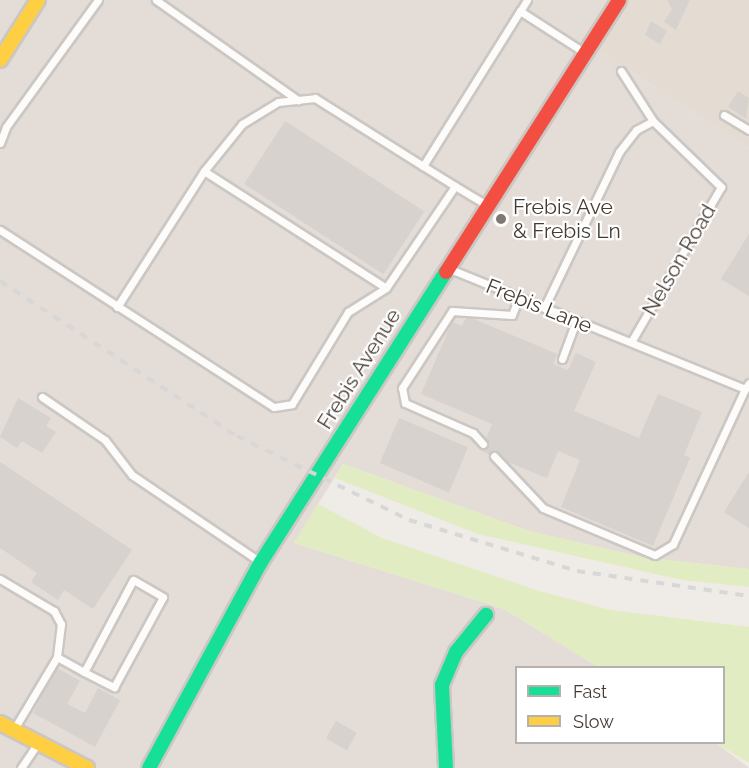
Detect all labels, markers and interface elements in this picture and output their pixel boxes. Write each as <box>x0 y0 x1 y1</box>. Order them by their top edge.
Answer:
place label: Frebis Ave & Frebis Ln <box>513 194 621 244</box>
street label: Nelson Road <box>637 200 721 320</box>
marker: Frebis Ave & Frebis Ln <box>494 212 508 226</box>
street label: Frebis Lane <box>482 273 596 339</box>
street label: Frebis Avenue <box>312 304 406 434</box>
legend <box>515 666 725 744</box>
text: Fast <box>573 681 607 702</box>
text: Slow <box>573 711 614 732</box>

